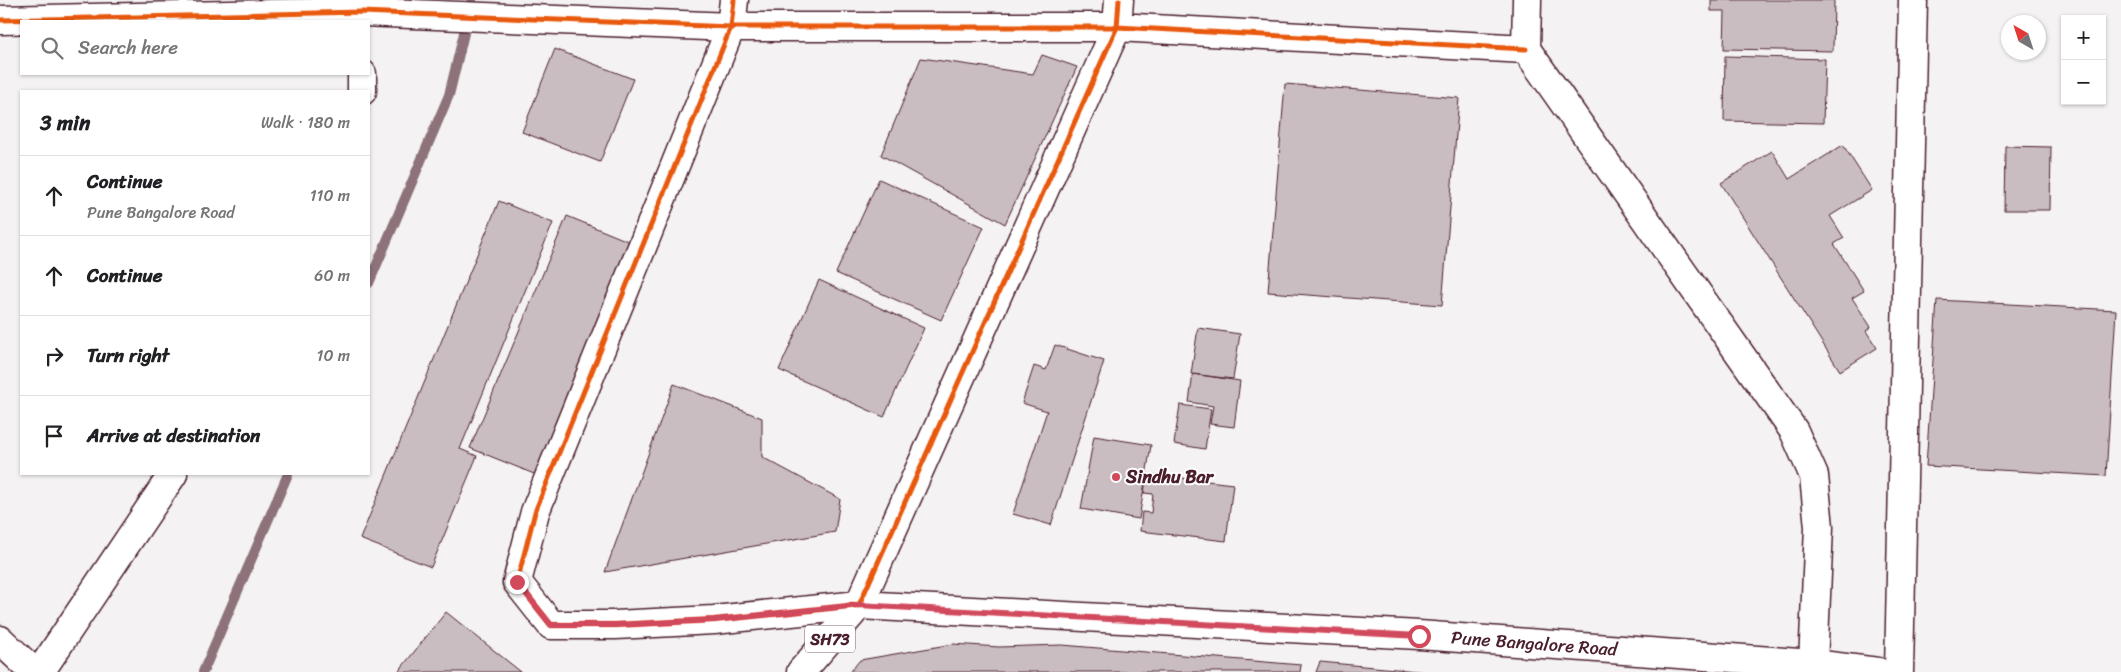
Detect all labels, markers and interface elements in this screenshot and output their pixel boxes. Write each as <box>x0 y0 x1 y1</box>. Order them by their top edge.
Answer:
north arrow <box>2001 15 2046 60</box>
map controls <box>2061 15 2106 105</box>
button: + <box>2061 15 2106 60</box>
search box <box>20 20 370 75</box>
text: Search here <box>78 31 178 64</box>
icon: search <box>38 34 66 62</box>
button: − <box>2061 60 2106 105</box>
text: 3 min <box>40 104 90 142</box>
text: Walk · 180 m <box>261 108 350 137</box>
text: Continue <box>87 165 163 198</box>
text: 110 m <box>310 181 350 210</box>
icon: ahead <box>40 182 68 210</box>
text: Pune Bangalore Road <box>87 198 235 227</box>
text: Continue <box>87 259 163 292</box>
text: 60 m <box>314 261 350 290</box>
icon: ahead <box>40 262 68 290</box>
text: Turn right <box>87 339 169 372</box>
text: 10 m <box>317 341 350 370</box>
icon: right <box>40 342 68 370</box>
text: Arrive at destination <box>87 419 260 452</box>
icon: arrive <box>40 422 68 450</box>
place label: Sindhu Bar <box>1125 461 1215 493</box>
marker: Sindhu Bar <box>1110 471 1122 483</box>
route end <box>506 571 529 594</box>
street label: Pune Bangalore Road <box>1450 621 1620 666</box>
route start <box>1408 625 1431 648</box>
road number: SH73 <box>805 626 855 652</box>

